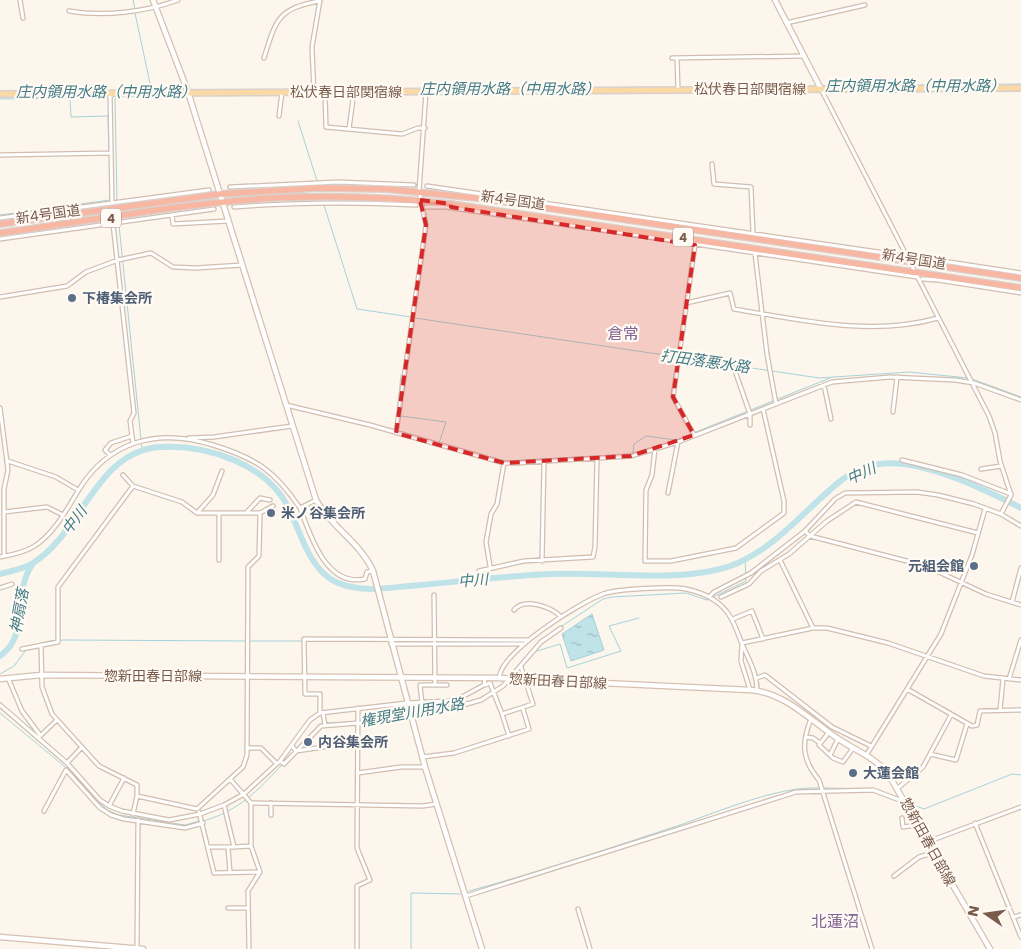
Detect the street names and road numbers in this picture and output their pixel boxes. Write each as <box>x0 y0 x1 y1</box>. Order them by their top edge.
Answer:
street label: 松伏春日部関宿線 <box>694 79 806 99</box>
street label: 松伏春日部関宿線 <box>290 82 402 102</box>
street label: 新4号国道 <box>480 186 546 214</box>
street label: 新4号国道 <box>15 200 81 228</box>
road number: 4 <box>101 208 121 228</box>
road number: 4 <box>673 228 693 246</box>
street label: 新4号国道 <box>880 244 948 274</box>
street label: 惣新田春日部線 <box>104 666 202 686</box>
street label: 惣新田春日部線 <box>509 668 607 694</box>
street label: 惣新田春日部線 <box>895 794 961 890</box>

